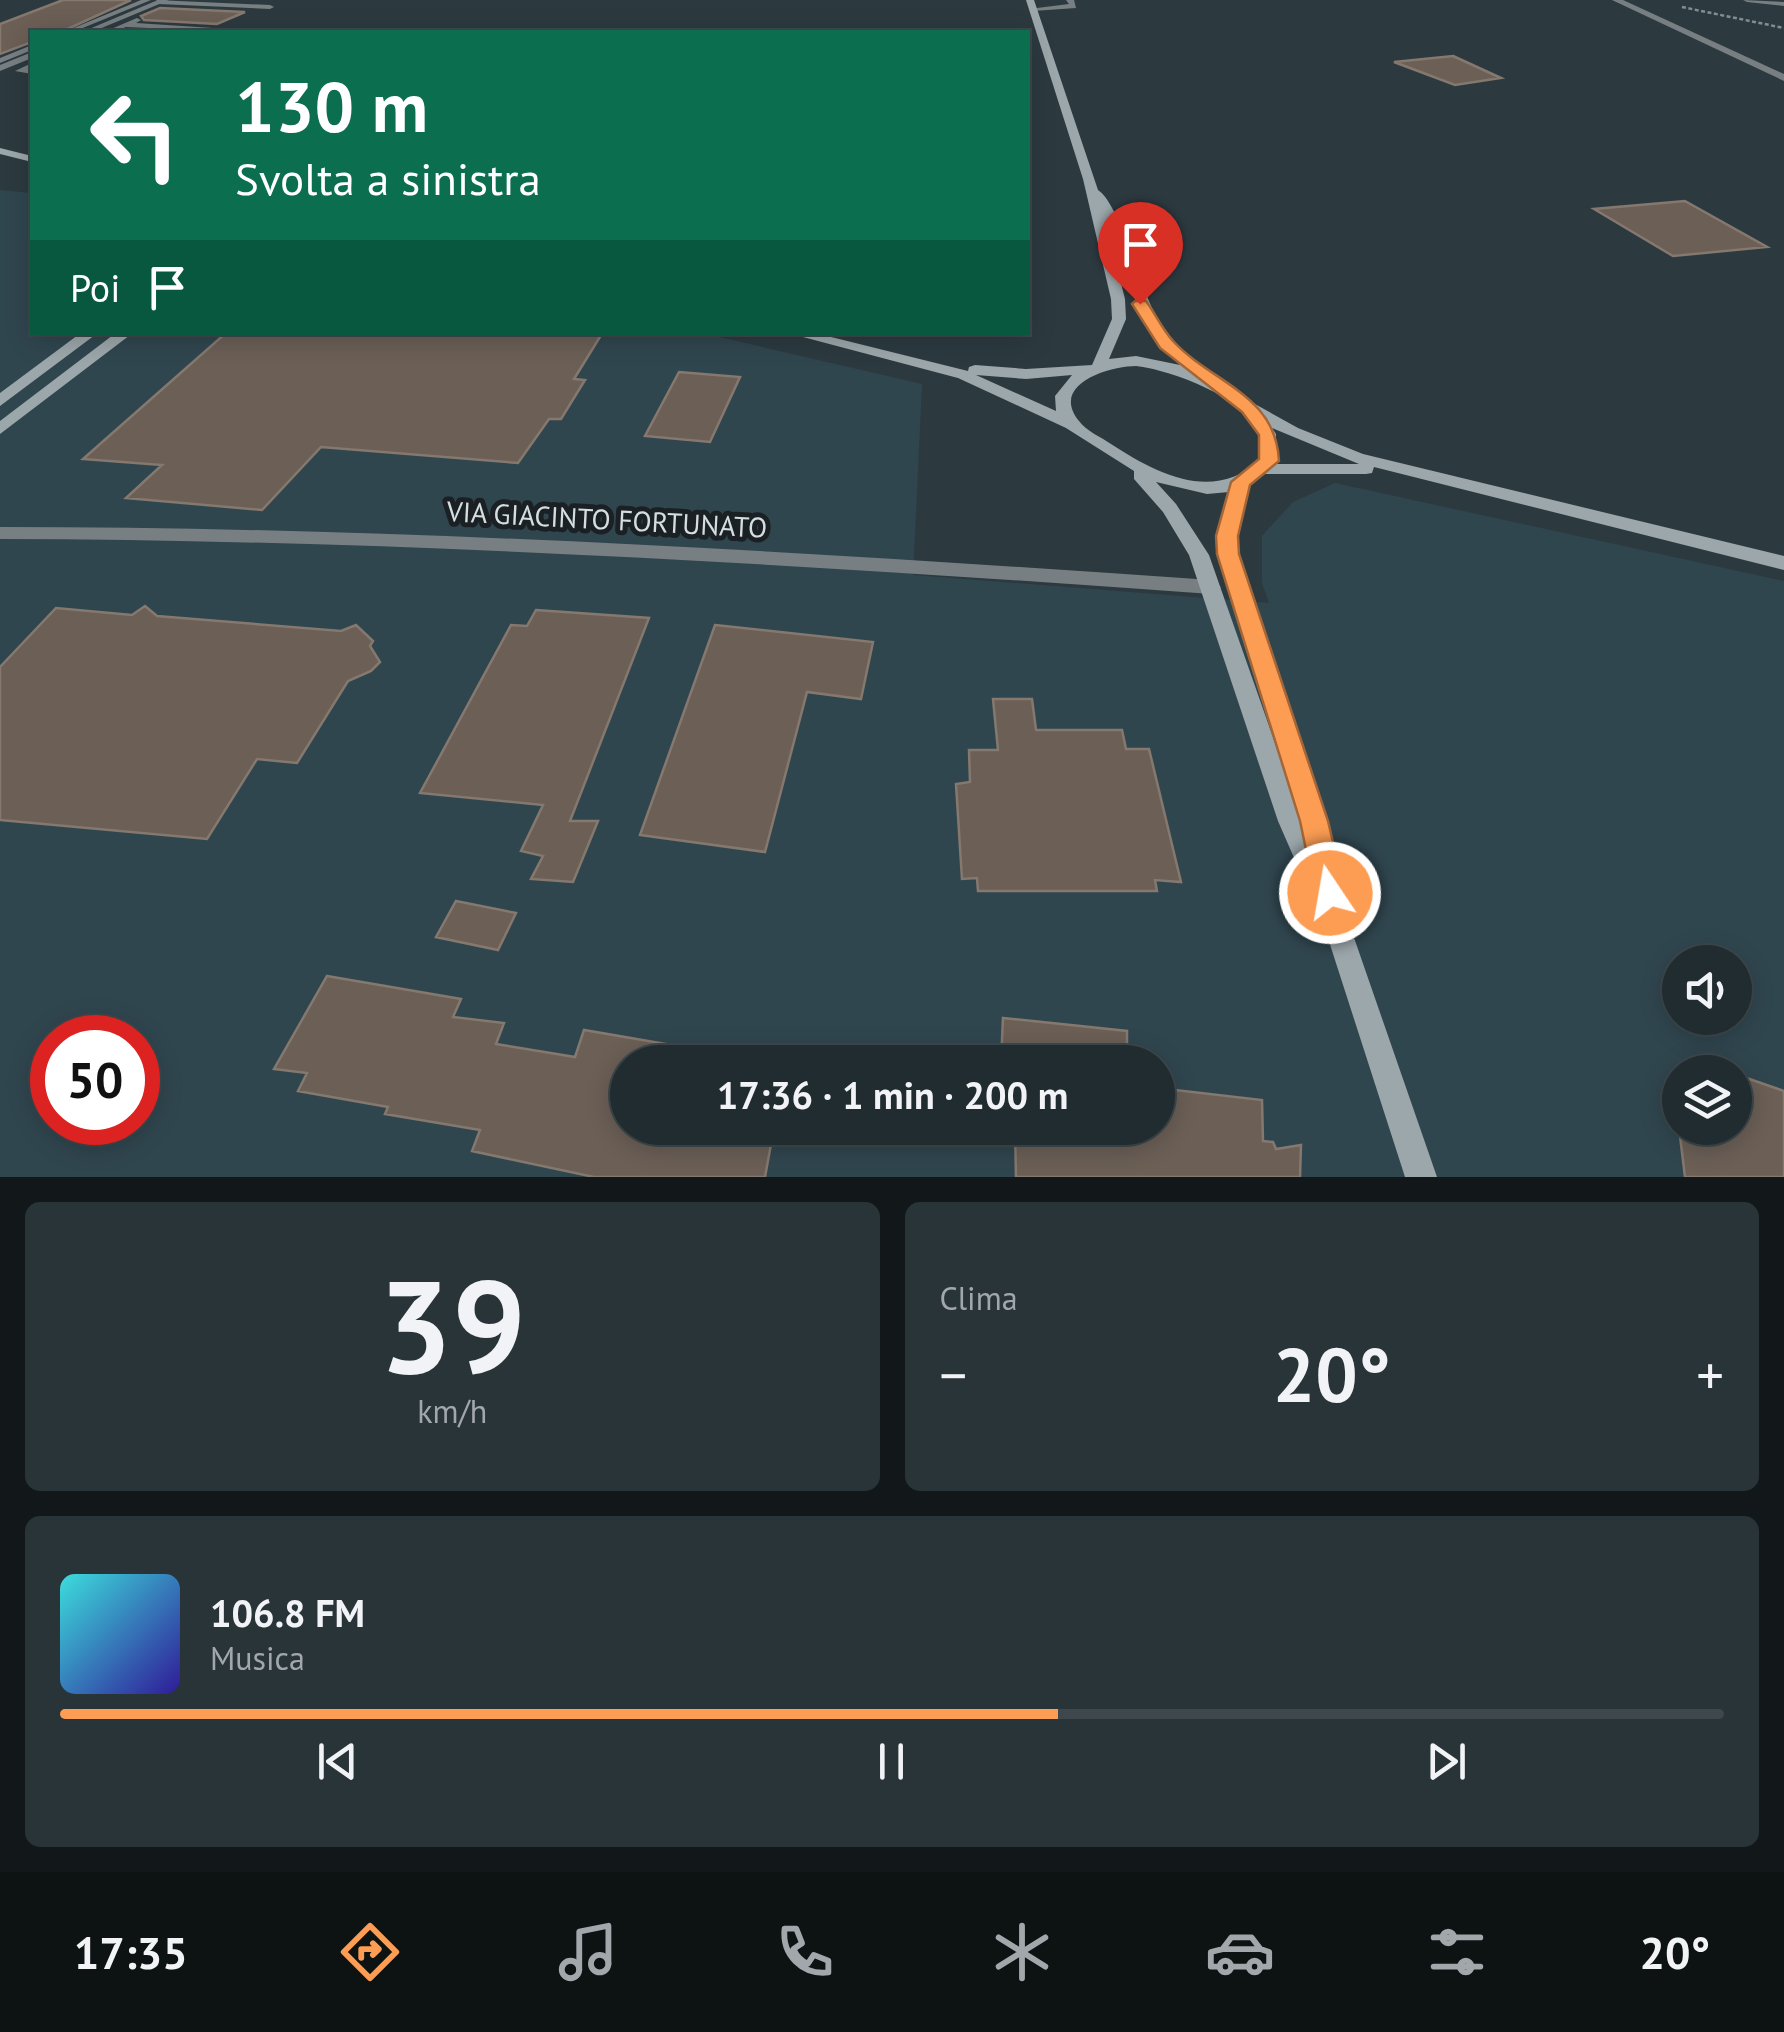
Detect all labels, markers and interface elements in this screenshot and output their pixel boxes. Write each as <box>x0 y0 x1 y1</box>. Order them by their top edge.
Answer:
text: 130 m <box>235 61 428 151</box>
icon: left <box>70 70 200 200</box>
text: Svolta a sinistra <box>235 149 541 207</box>
pin <box>1098 202 1183 305</box>
icon: arrive <box>1113 217 1168 272</box>
icon: arrive <box>140 260 195 315</box>
text: Poi <box>70 263 120 312</box>
street label: VIA GIACINTO FORTUNATO <box>445 492 768 546</box>
position arrow <box>1278 841 1382 945</box>
map controls <box>1662 945 1752 1145</box>
button: sound <box>1662 945 1752 1035</box>
speed limit sign: 50 <box>30 1015 160 1145</box>
button: layers <box>1662 1055 1752 1145</box>
text: 17:36 · 1 min · 200 m <box>717 1070 1068 1119</box>
text: 39 <box>379 1241 526 1409</box>
text: Clima <box>940 1277 1018 1319</box>
text: 20° <box>1273 1326 1391 1423</box>
text: − <box>940 1339 967 1410</box>
text: + <box>1696 1339 1724 1410</box>
text: km/h <box>417 1390 487 1432</box>
text: 106.8 FM <box>210 1588 365 1637</box>
text: Musica <box>210 1637 305 1679</box>
icon: previous <box>310 1734 365 1789</box>
icon: pause <box>864 1734 919 1789</box>
icon: next <box>1419 1734 1474 1789</box>
icon: directions <box>335 1917 405 1987</box>
icon: music <box>553 1917 623 1987</box>
icon: phone <box>770 1917 840 1987</box>
icon: climate <box>987 1917 1057 1987</box>
icon: car <box>1205 1917 1275 1987</box>
icon: filters <box>1422 1917 1492 1987</box>
text: 17:35 <box>74 1923 188 1981</box>
text: 20° <box>1640 1923 1710 1981</box>

